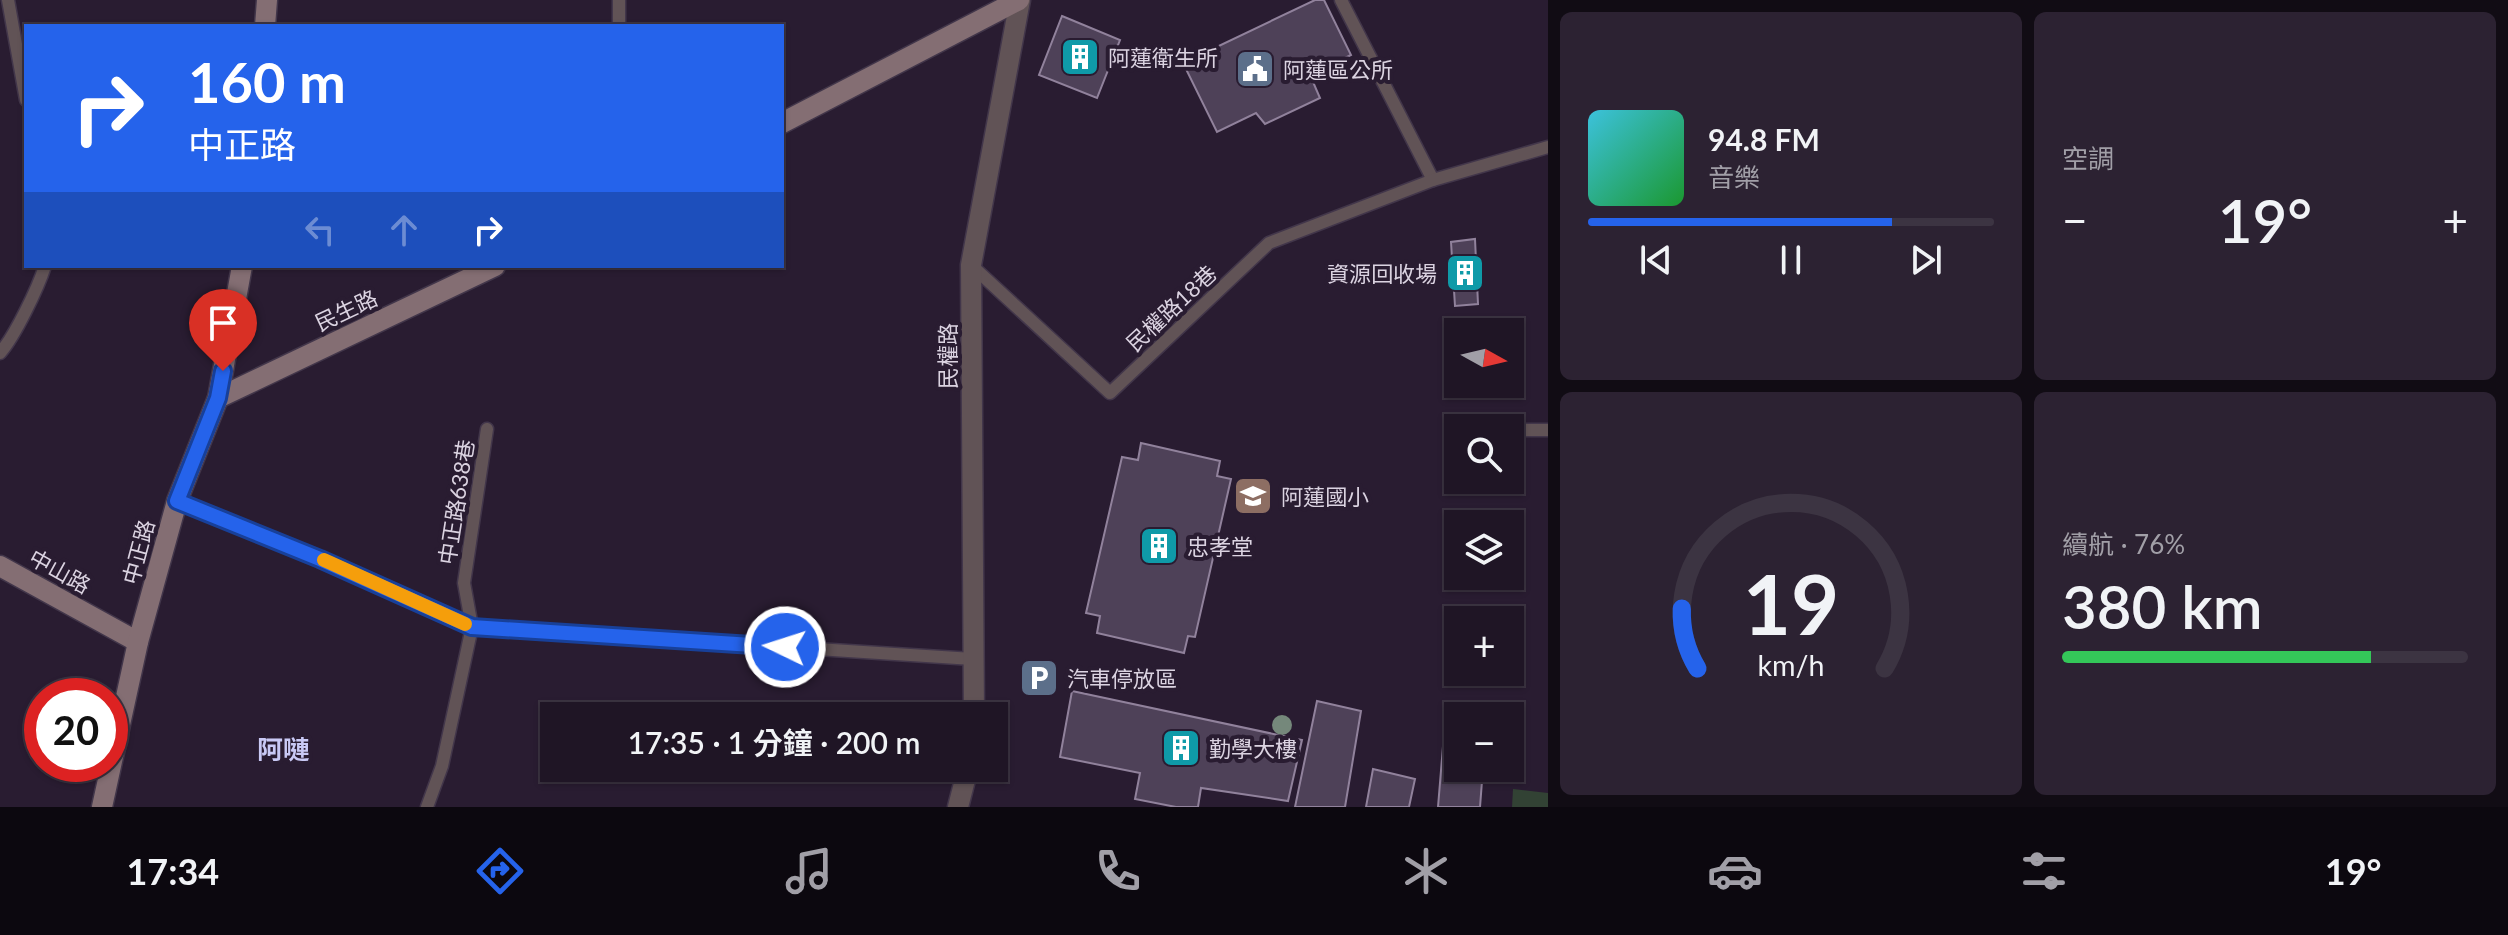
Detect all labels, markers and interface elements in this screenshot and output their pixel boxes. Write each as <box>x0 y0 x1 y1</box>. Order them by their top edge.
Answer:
building icon: 阿蓮衛生所 <box>1059 36 1101 78</box>
place label: 阿蓮衛生所 <box>1108 44 1218 71</box>
text: 160 m <box>188 48 346 115</box>
public building icon: 阿蓮區公所 <box>1234 48 1276 90</box>
icon: right <box>56 56 160 160</box>
place label: 阿蓮區公所 <box>1283 56 1393 83</box>
text: 94.8 FM <box>1708 121 1820 157</box>
text: 中正路 <box>188 122 296 166</box>
text: 空調 <box>2062 142 2114 174</box>
text: 音樂 <box>1708 161 1760 193</box>
text: 19° <box>2218 184 2312 256</box>
text: − <box>2062 194 2088 246</box>
text: + <box>2442 194 2468 246</box>
icon: left <box>298 208 342 252</box>
icon: ahead <box>382 208 426 252</box>
icon: right <box>466 208 510 252</box>
icon: previous <box>1634 238 1678 282</box>
icon: pause <box>1769 238 1813 282</box>
icon: next <box>1904 238 1948 282</box>
building icon: 資源回收場 <box>1444 252 1486 294</box>
street label: 民權路18巷 <box>1120 259 1222 357</box>
place label: 資源回收場 <box>1327 260 1437 287</box>
street label: 民生路 <box>310 284 382 336</box>
pin <box>189 289 257 371</box>
icon: arrive <box>201 301 245 345</box>
north arrow <box>1444 318 1524 398</box>
map controls <box>1444 318 1524 782</box>
street label: 民權路 <box>934 323 961 389</box>
button: search <box>1444 414 1524 494</box>
street label: 中正路638巷 <box>433 438 479 566</box>
school or university icon: 阿蓮國小 <box>1232 475 1274 517</box>
place label: 阿蓮國小 <box>1281 483 1369 510</box>
button: layers <box>1444 510 1524 590</box>
street label: 中正路 <box>116 517 160 587</box>
building icon: 忠孝堂 <box>1138 525 1180 567</box>
text: 續航 · 76% <box>2062 528 2185 560</box>
place label: 忠孝堂 <box>1187 533 1253 560</box>
street label: 中山路 <box>25 543 95 599</box>
text: 19 <box>1743 553 1839 653</box>
text: 380 km <box>2062 570 2263 642</box>
position arrow <box>743 605 827 689</box>
button: + <box>1444 606 1524 686</box>
text: km/h <box>1758 648 1824 682</box>
parking icon: 汽車停放區 <box>1018 657 1060 699</box>
place label: 汽車停放區 <box>1067 665 1177 692</box>
speed limit sign: 20 <box>24 678 128 782</box>
button: − <box>1444 702 1524 782</box>
text: 17:35 · 1 分鐘 · 200 m <box>628 724 920 760</box>
building icon: 勤學大樓 <box>1160 727 1202 769</box>
district label: 阿嗹 <box>257 733 309 765</box>
place label: 勤學大樓 <box>1209 735 1297 762</box>
icon: directions <box>472 843 528 899</box>
icon: music <box>781 843 837 899</box>
icon: phone <box>1090 843 1146 899</box>
icon: climate <box>1398 843 1454 899</box>
icon: car <box>1707 843 1763 899</box>
icon: filters <box>2016 843 2072 899</box>
text: 17:34 <box>126 849 219 893</box>
text: 19° <box>2325 849 2381 893</box>

